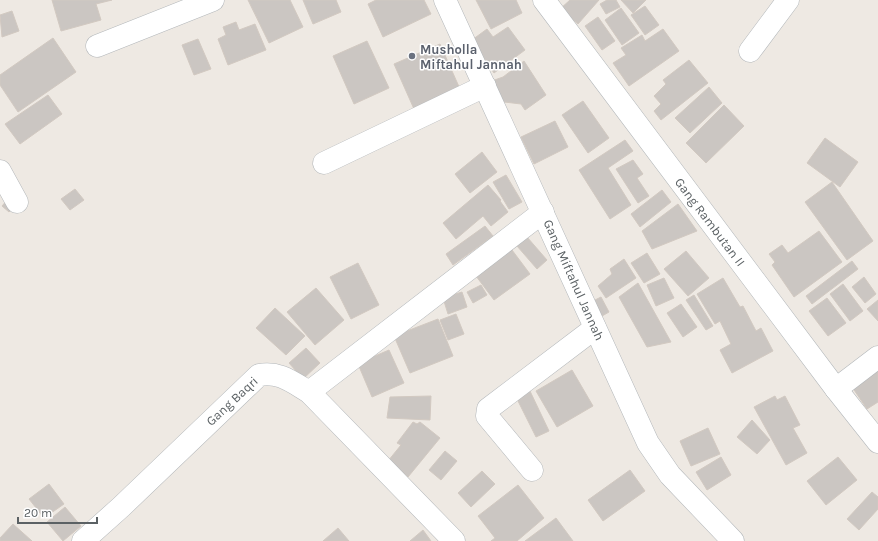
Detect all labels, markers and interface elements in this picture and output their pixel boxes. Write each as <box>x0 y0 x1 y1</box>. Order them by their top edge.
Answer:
place label: Musholla Miftahul Jannah <box>420 42 522 72</box>
marker: Musholla Miftahul Jannah <box>407 51 417 61</box>
street label: Gang Rambutan II <box>672 175 748 269</box>
street label: Gang Miftahul Jannah <box>541 217 607 343</box>
street label: Gang Baqri <box>203 373 262 429</box>
scale bar <box>18 499 97 525</box>
text: 20 m <box>24 506 52 520</box>

